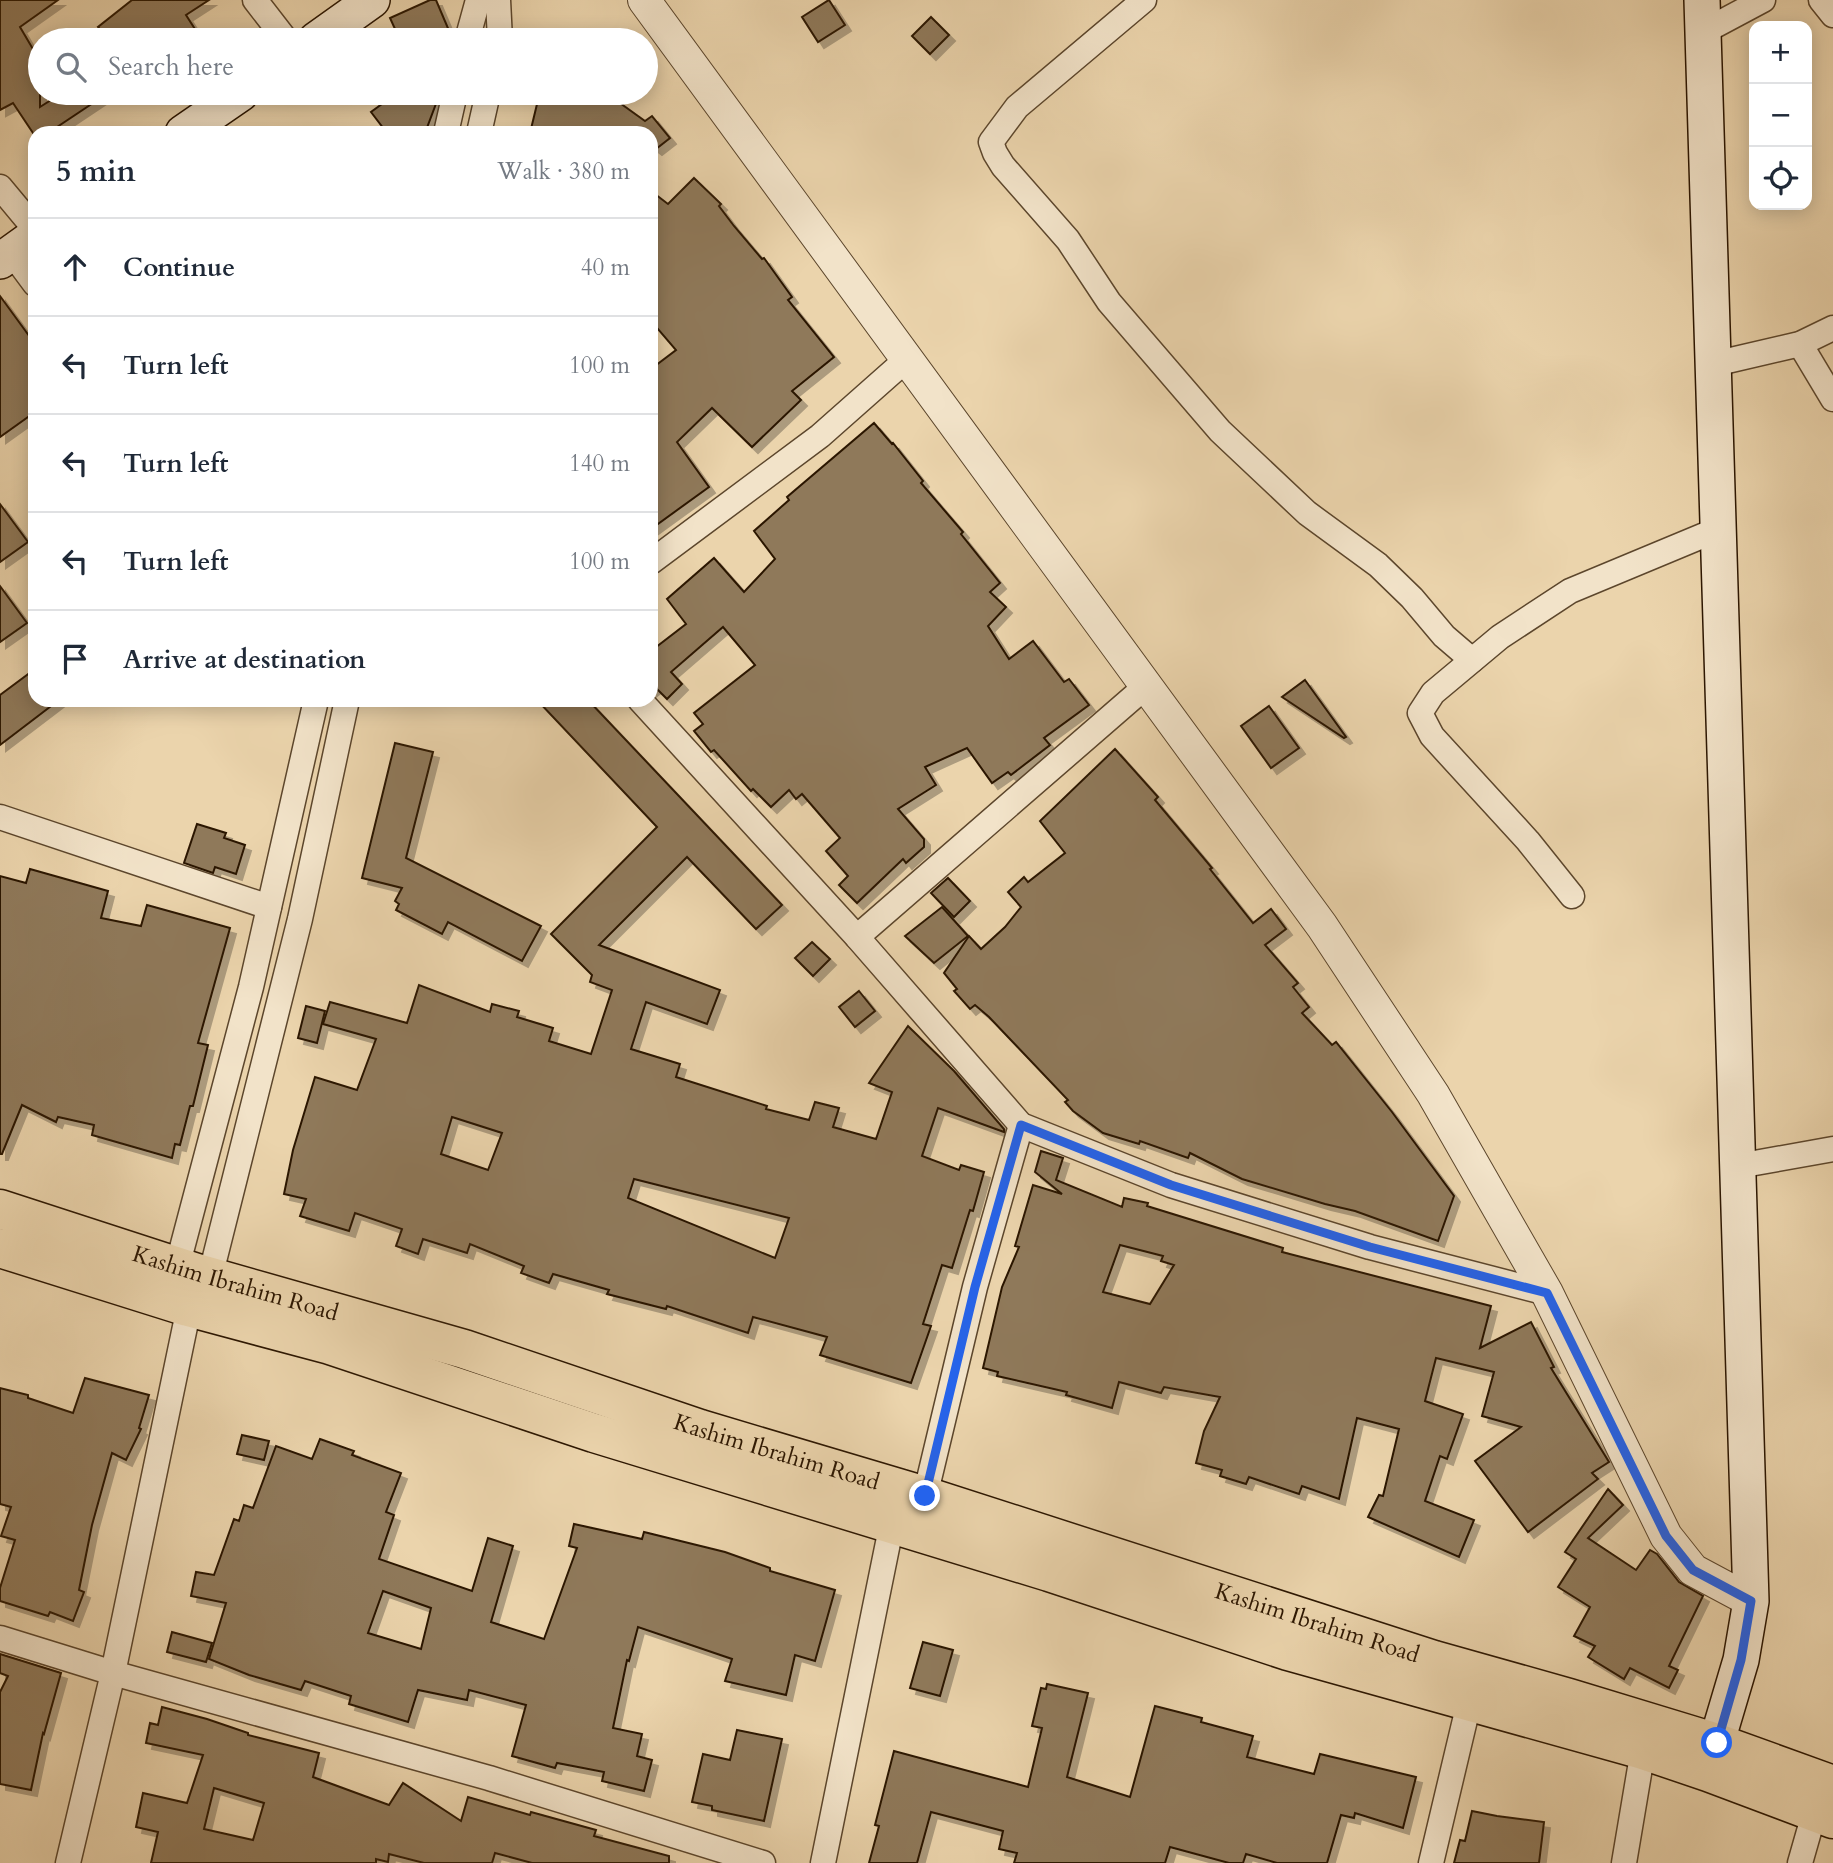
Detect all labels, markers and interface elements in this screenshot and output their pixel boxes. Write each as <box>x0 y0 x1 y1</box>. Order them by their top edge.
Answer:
map controls <box>1749 21 1812 210</box>
button: + <box>1749 21 1812 84</box>
search box <box>28 28 658 105</box>
icon: search <box>52 48 90 86</box>
text: Search here <box>108 49 234 84</box>
button: − <box>1749 84 1812 147</box>
button: locate <box>1749 147 1812 210</box>
text: 5 min <box>56 151 136 192</box>
text: Walk · 380 m <box>497 156 630 187</box>
icon: ahead <box>56 248 94 286</box>
text: Continue <box>123 250 235 285</box>
text: 40 m <box>581 252 630 283</box>
icon: left <box>56 346 94 384</box>
text: Turn left <box>123 348 228 383</box>
text: 100 m <box>569 350 630 381</box>
icon: left <box>56 444 94 482</box>
text: Turn left <box>123 446 228 481</box>
text: 140 m <box>569 448 630 479</box>
icon: left <box>56 542 94 580</box>
text: Turn left <box>123 544 228 579</box>
text: 100 m <box>569 546 630 577</box>
icon: arrive <box>56 640 94 678</box>
text: Arrive at destination <box>123 642 366 677</box>
street label: Kashim Ibrahim Road <box>129 1238 343 1328</box>
street label: Kashim Ibrahim Road <box>670 1406 884 1497</box>
route end <box>909 1480 940 1511</box>
street label: Kashim Ibrahim Road <box>1211 1575 1424 1670</box>
route start <box>1701 1727 1732 1758</box>

